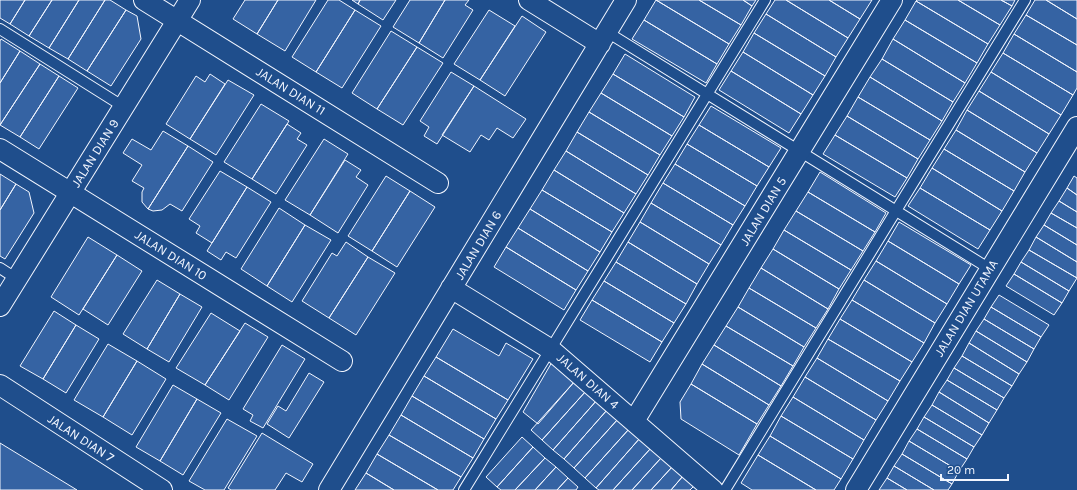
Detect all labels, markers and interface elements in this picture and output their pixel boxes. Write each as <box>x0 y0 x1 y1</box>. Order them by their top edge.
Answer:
street label: JALAN DIAN 11 <box>254 64 328 118</box>
street label: JALAN DIAN 9 <box>68 116 122 190</box>
street label: JALAN DIAN 5 <box>737 174 789 248</box>
street label: JALAN DIAN 6 <box>452 208 504 282</box>
street label: JALAN DIAN 10 <box>132 227 210 283</box>
street label: JALAN DIAN UTAMA <box>931 256 1001 359</box>
street label: JALAN DIAN 4 <box>554 350 622 412</box>
street label: JALAN DIAN 7 <box>45 411 117 465</box>
scale bar <box>941 456 1008 482</box>
text: 20 m <box>947 463 975 477</box>

